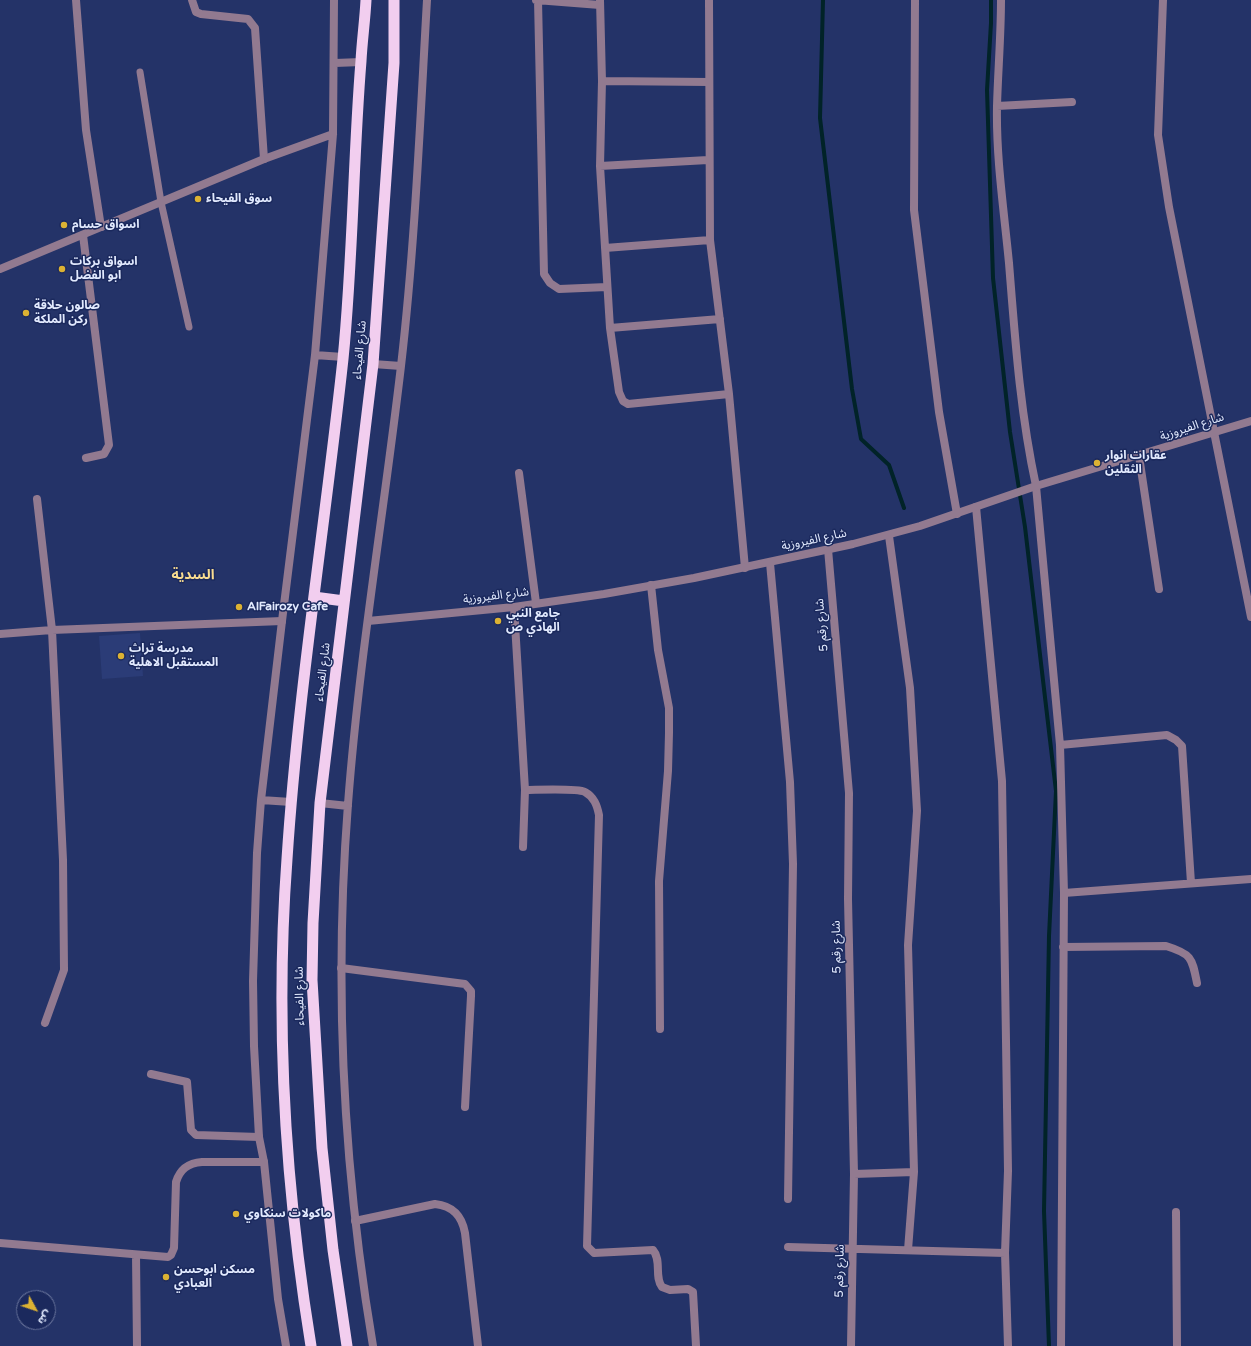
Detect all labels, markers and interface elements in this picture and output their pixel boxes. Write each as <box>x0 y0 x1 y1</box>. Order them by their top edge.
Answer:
place label: سوق الفيحاء <box>206 192 272 206</box>
marker: سوق الفيحاء <box>193 194 203 204</box>
place label: اسواق حسام <box>72 218 140 232</box>
marker: اسواق حسام <box>59 220 69 230</box>
place label: اسواق بركات ابو الفضل <box>70 255 138 283</box>
marker: اسواق بركات ابو الفضل <box>57 264 67 274</box>
place label: صالون حلاقة ركن الملكة <box>34 299 100 327</box>
marker: صالون حلاقة ركن الملكة <box>21 308 31 318</box>
street label: شارع الفيحاء <box>350 320 370 380</box>
street label: شارع الفيروزية <box>1158 410 1226 444</box>
place label: عقارات انوار الثقلين <box>1105 449 1167 477</box>
marker: عقارات انوار الثقلين <box>1092 458 1102 468</box>
street label: شارع الفيروزية <box>780 526 848 554</box>
district label: السدية <box>171 567 215 583</box>
street label: شارع الفيروزية <box>462 585 530 607</box>
street label: شارع رقم 5 <box>813 598 831 652</box>
place label: AlFairozy Cafe <box>247 600 328 614</box>
marker: AlFairozy Cafe <box>234 602 244 612</box>
place label: جامع النبي الهادي ص <box>506 607 560 635</box>
marker: جامع النبي الهادي ص <box>493 616 503 626</box>
place label: مدرسة تراث المستقبل الاهلية <box>129 642 218 670</box>
street label: شارع الفيحاء <box>312 642 334 702</box>
marker: مدرسة تراث المستقبل الاهلية <box>116 651 126 661</box>
street label: شارع رقم 5 <box>829 920 845 974</box>
street label: شارع الفيحاء <box>292 966 308 1026</box>
place label: ماكولات سنكاوي <box>244 1207 331 1221</box>
marker: ماكولات سنكاوي <box>231 1209 241 1219</box>
street label: شارع رقم 5 <box>832 1244 848 1298</box>
place label: مسكن ابوحسن العبادي <box>174 1263 255 1291</box>
marker: مسكن ابوحسن العبادي <box>161 1272 171 1282</box>
north arrow <box>16 1290 56 1330</box>
text: ش <box>35 1307 55 1327</box>

